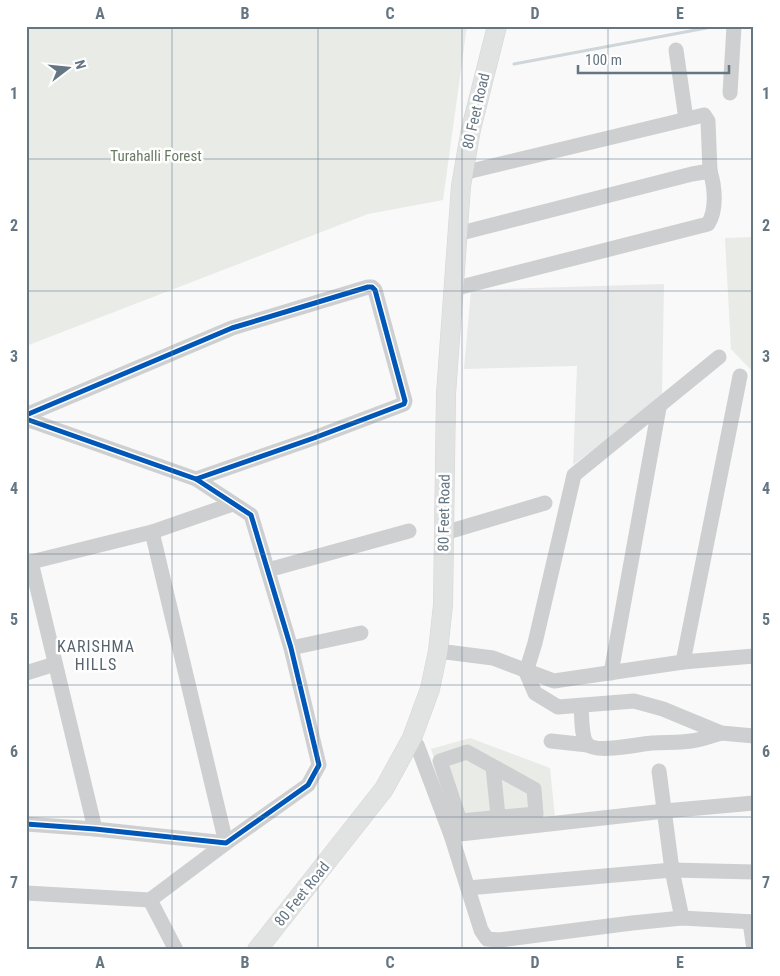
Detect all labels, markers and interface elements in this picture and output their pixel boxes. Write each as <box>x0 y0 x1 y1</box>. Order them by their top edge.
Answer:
text: A <box>95 4 105 23</box>
text: B <box>241 4 250 23</box>
text: C <box>385 4 395 23</box>
text: D <box>530 4 540 23</box>
text: E <box>676 4 684 23</box>
north arrow <box>42 42 92 92</box>
scale bar <box>578 42 729 74</box>
text: 100 m <box>585 51 622 69</box>
text: N <box>72 58 89 71</box>
street label: 80 Feet Road <box>459 71 493 151</box>
text: 1 <box>10 84 18 103</box>
text: 1 <box>762 84 770 103</box>
park label: Turahalli Forest <box>110 147 202 165</box>
text: 2 <box>10 216 18 235</box>
text: 2 <box>762 216 770 235</box>
text: 3 <box>10 347 18 366</box>
text: 3 <box>762 347 770 366</box>
street label: 80 Feet Road <box>434 474 454 552</box>
text: 4 <box>10 479 18 498</box>
text: 4 <box>762 479 770 498</box>
text: 5 <box>10 610 18 629</box>
text: 5 <box>762 610 770 629</box>
district label: KARISHMA HILLS <box>57 637 135 674</box>
text: 6 <box>10 742 18 761</box>
text: 6 <box>762 742 770 761</box>
street label: 80 Feet Road <box>271 858 333 930</box>
text: 7 <box>10 873 18 892</box>
text: 7 <box>762 873 770 892</box>
text: A <box>95 953 105 972</box>
text: B <box>241 953 250 972</box>
text: C <box>385 953 395 972</box>
text: D <box>530 953 540 972</box>
text: E <box>676 953 684 972</box>

